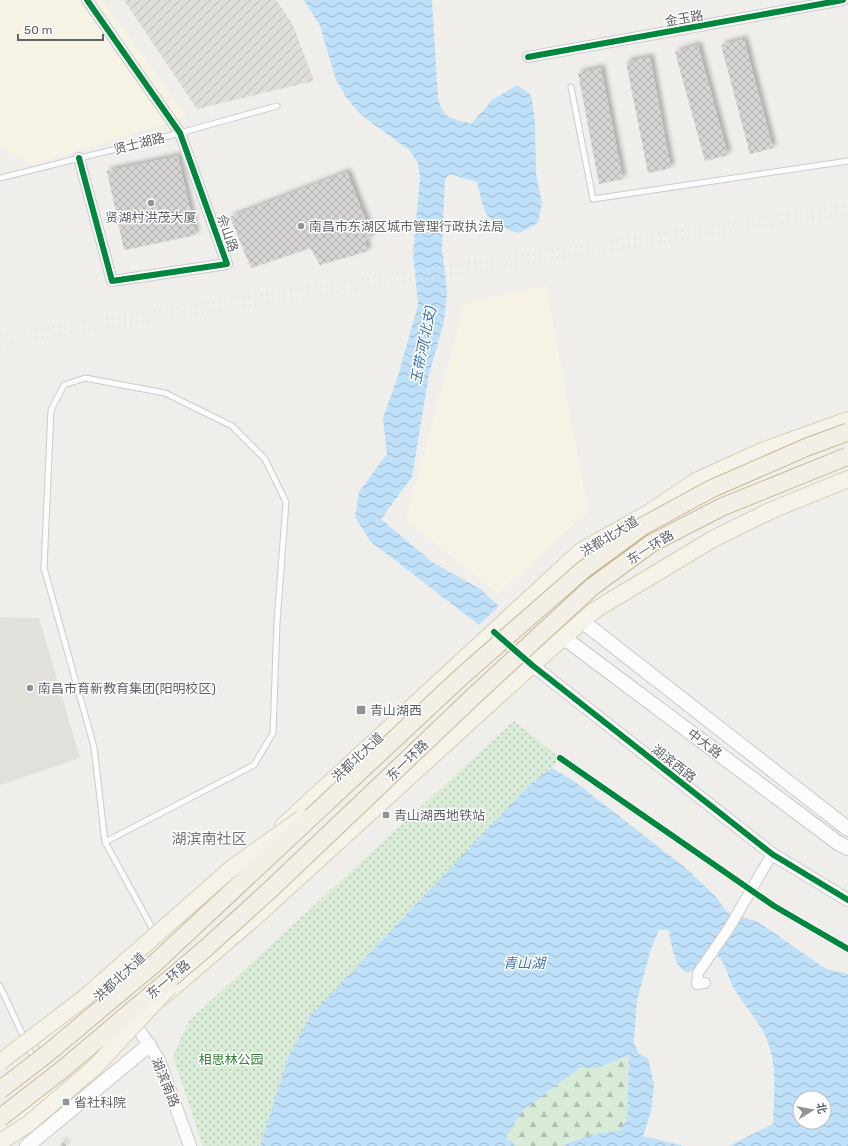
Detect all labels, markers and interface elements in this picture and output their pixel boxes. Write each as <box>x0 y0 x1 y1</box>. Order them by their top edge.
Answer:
street label: 金玉路 <box>664 8 705 29</box>
scale bar <box>18 16 103 42</box>
text: 50 m <box>24 23 52 37</box>
street label: 贤士湖路 <box>112 130 166 157</box>
marker: 贤湖村洪茂大厦 <box>146 198 156 208</box>
place label: 贤湖村洪茂大厦 <box>105 210 197 225</box>
street label: 佘山路 <box>214 212 241 254</box>
place label: 南昌市东湖区城市管理行政执法局 <box>309 219 504 234</box>
marker: 南昌市东湖区城市管理行政执法局 <box>296 221 306 231</box>
water label: 玉带河(北支) <box>408 304 439 386</box>
street label: 洪都北大道 <box>578 513 641 560</box>
street label: 东一环路 <box>624 527 676 568</box>
place label: 南昌市育新教育集团(阳明校区) <box>38 681 216 696</box>
marker: 南昌市育新教育集团(阳明校区) <box>25 683 35 693</box>
place label: 青山湖西 <box>370 703 422 718</box>
marker: 青山湖西 <box>355 704 367 716</box>
street label: 中大路 <box>685 726 725 761</box>
street label: 洪都北大道 <box>328 730 386 785</box>
street label: 东一环路 <box>383 737 431 784</box>
street label: 湖滨西路 <box>649 741 699 785</box>
place label: 青山湖西地铁站 <box>394 808 485 823</box>
marker: 青山湖西地铁站 <box>381 810 391 820</box>
district label: 湖滨南社区 <box>171 830 247 848</box>
street label: 洪都北大道 <box>90 950 148 1005</box>
water label: 青山湖 <box>503 955 547 972</box>
street label: 东一环路 <box>144 957 193 1002</box>
park label: 相思林公园 <box>198 1052 264 1067</box>
street label: 湖滨南路 <box>149 1055 182 1109</box>
north arrow <box>792 1090 832 1130</box>
place label: 省社科院 <box>74 1095 126 1110</box>
marker: 省社科院 <box>61 1097 71 1107</box>
text: 北 <box>814 1102 829 1115</box>

